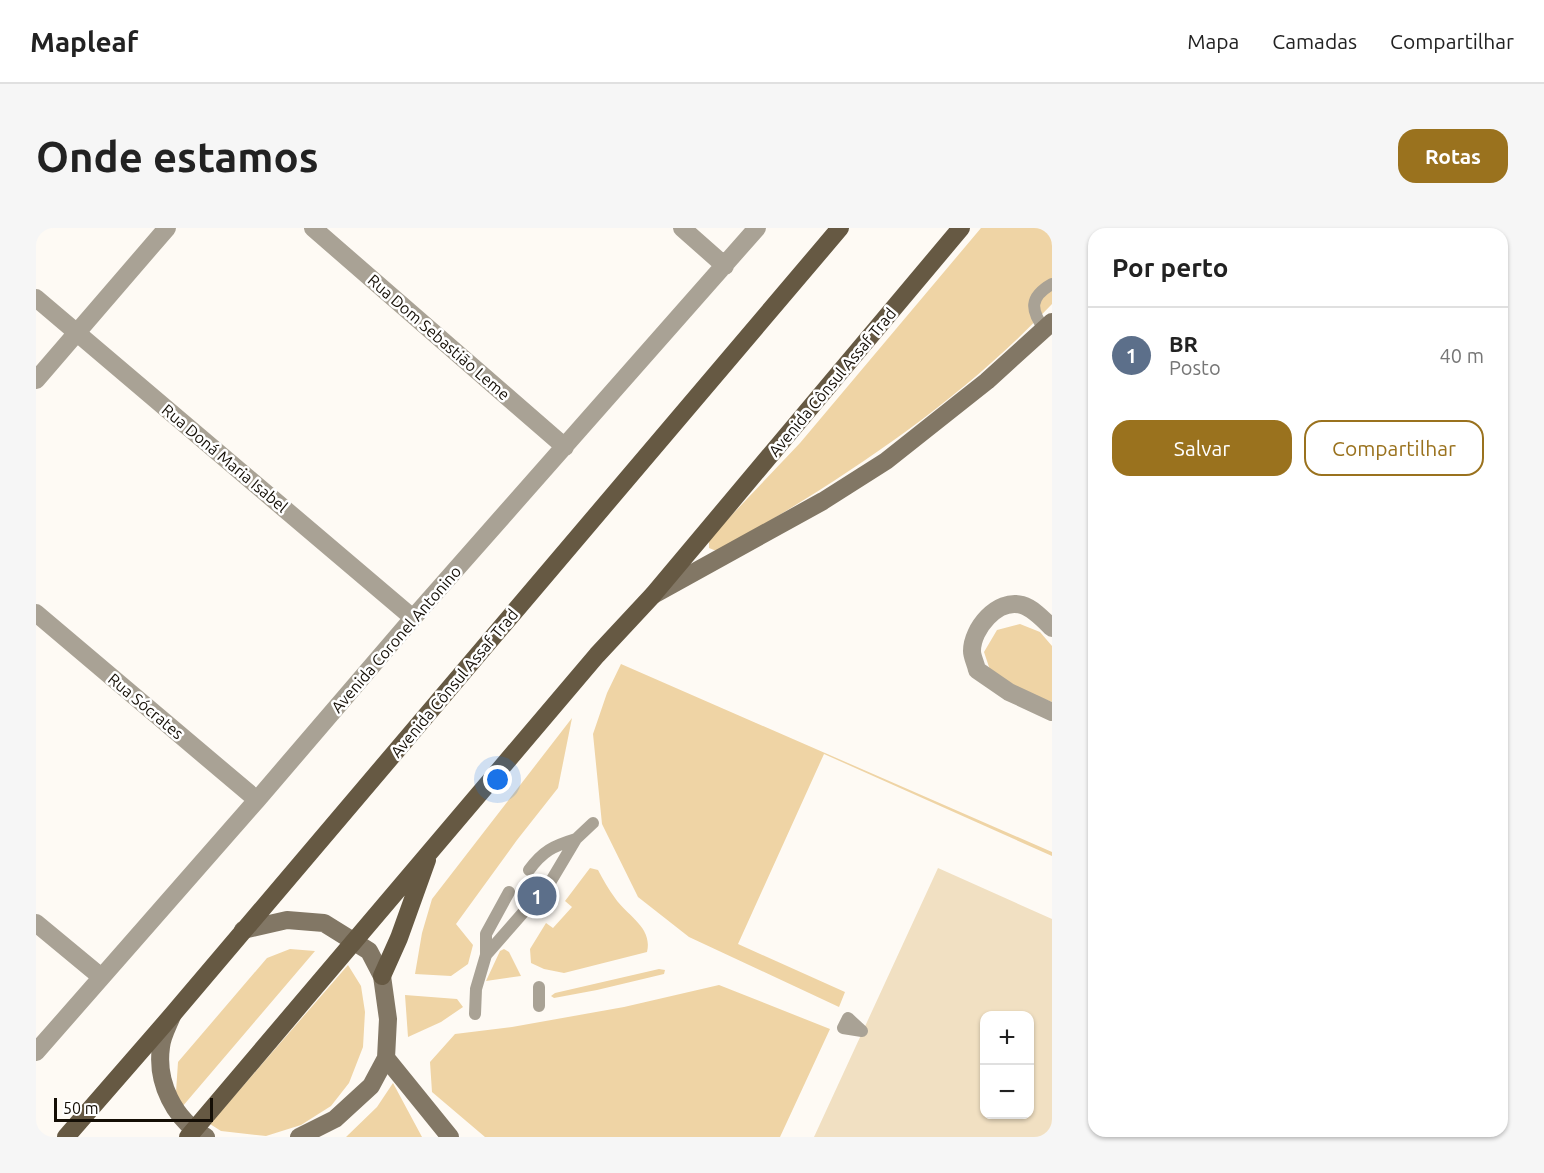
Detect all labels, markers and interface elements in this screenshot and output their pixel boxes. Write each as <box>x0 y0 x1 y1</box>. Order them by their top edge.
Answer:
text: Mapleaf <box>30 26 138 57</box>
text: Mapa <box>1187 29 1239 53</box>
text: Camadas <box>1272 29 1357 53</box>
text: Compartilhar <box>1390 29 1514 53</box>
button: Rotas <box>1398 129 1508 183</box>
text: Onde estamos <box>36 133 319 180</box>
text: Por perto <box>1112 253 1228 282</box>
street label: Rua Dom Sebastião Leme <box>364 271 514 403</box>
street label: Avenida Cônsul Assaf Trad <box>765 304 899 460</box>
text: BR <box>1169 331 1198 356</box>
text: 1 <box>1126 344 1137 367</box>
text: 40 m <box>1440 344 1484 367</box>
text: Posto <box>1169 356 1221 379</box>
street label: Rua Doná Maria Isabel <box>159 400 291 516</box>
button: Salvar <box>1112 420 1292 476</box>
button: Compartilhar <box>1304 420 1484 476</box>
street label: Avenida Coronel Antonino <box>327 562 465 716</box>
street label: Avenida Cônsul Assaf Trad <box>387 605 521 761</box>
street label: Rua Sócrates <box>105 669 187 743</box>
your location <box>483 765 512 794</box>
pin: 1 <box>518 874 556 918</box>
map controls <box>980 1011 1034 1119</box>
button: + <box>980 1011 1034 1065</box>
button: − <box>980 1065 1034 1119</box>
scale bar <box>54 1095 213 1122</box>
text: 50 m <box>63 1099 99 1117</box>

